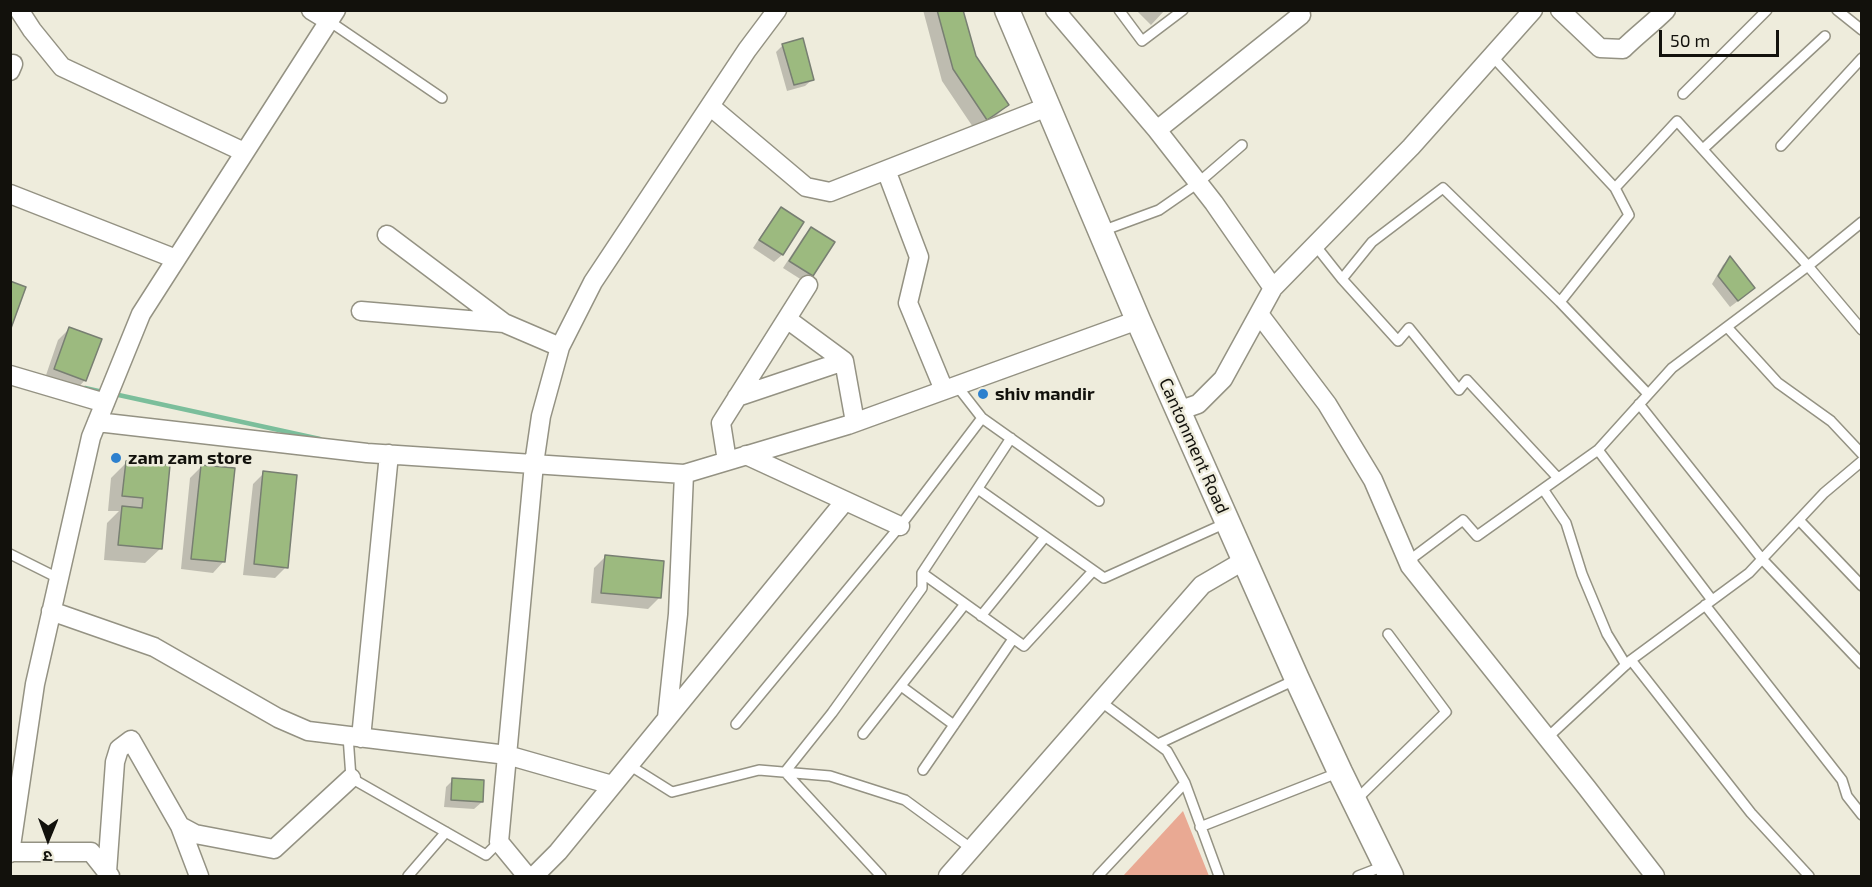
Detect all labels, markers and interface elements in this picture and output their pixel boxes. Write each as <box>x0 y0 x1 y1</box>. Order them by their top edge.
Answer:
scale bar <box>1662 18 1782 56</box>
text: 50 m <box>1670 29 1710 51</box>
street label: Cantonment Road <box>1154 375 1234 517</box>
place label: shiv mandir <box>995 383 1095 405</box>
marker: shiv mandir <box>976 387 990 401</box>
place label: zam zam store <box>128 447 252 469</box>
marker: zam zam store <box>109 451 123 465</box>
north arrow <box>18 809 78 869</box>
text: उ <box>43 848 53 867</box>

